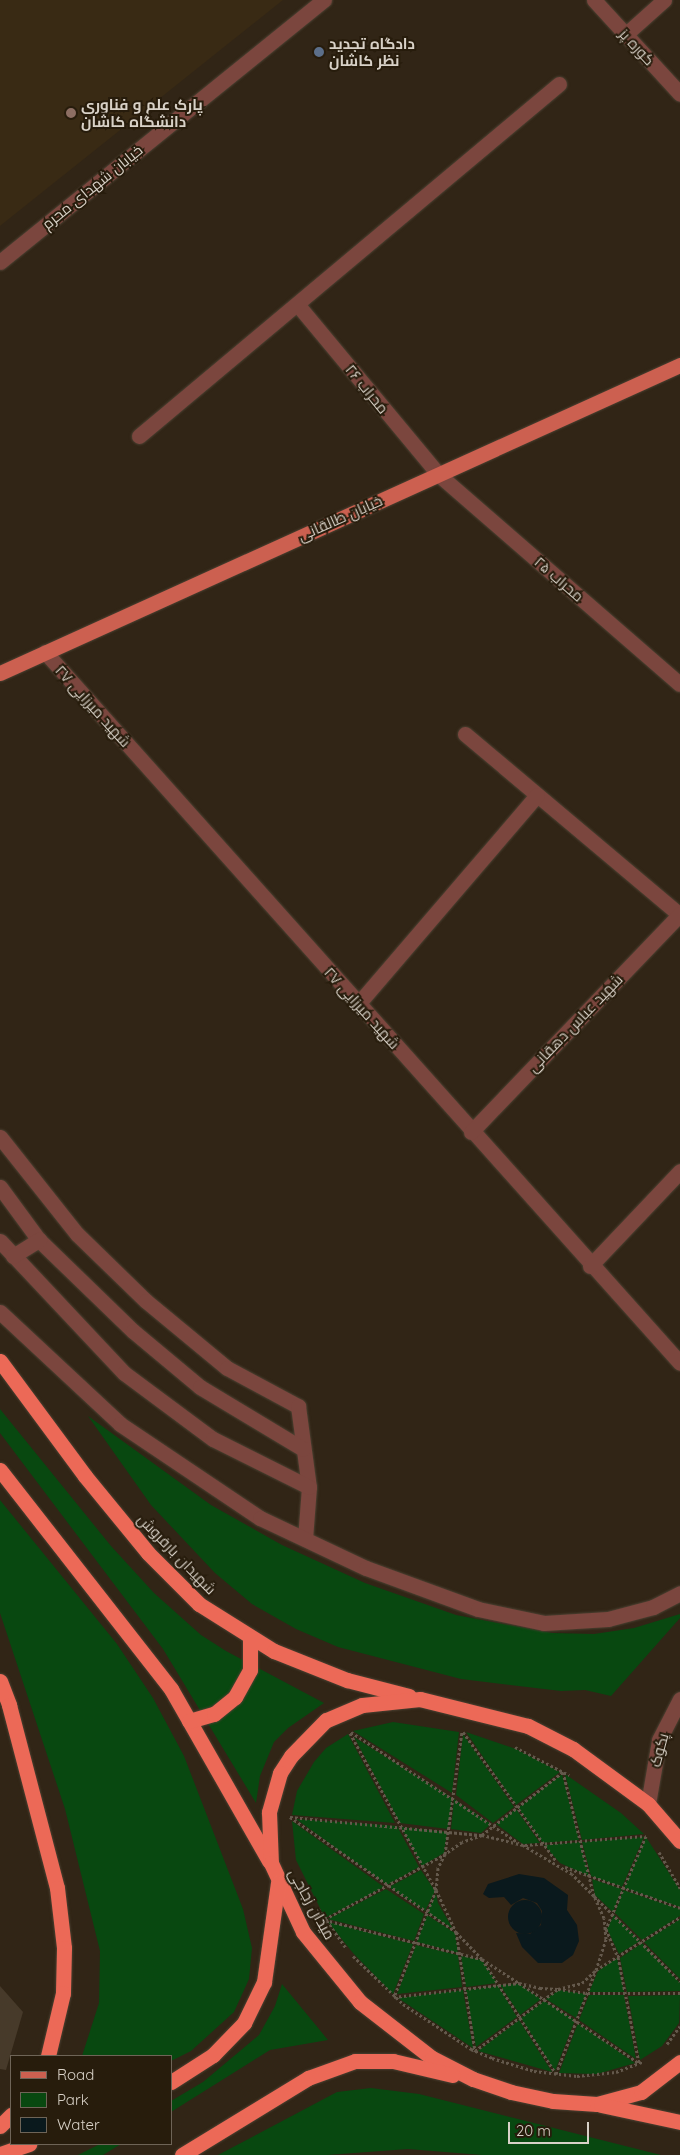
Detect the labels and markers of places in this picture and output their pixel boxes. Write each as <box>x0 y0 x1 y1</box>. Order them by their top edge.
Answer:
place label: دادگاه تجدید نظر کاشان <box>329 34 415 69</box>
marker: دادگاه تجدید نظر کاشان <box>313 46 325 58</box>
place label: پارک علم و فناوری دانشگاه کاشان <box>81 95 203 130</box>
marker: پارک علم و فناوری دانشگاه کاشان <box>65 107 77 119</box>

